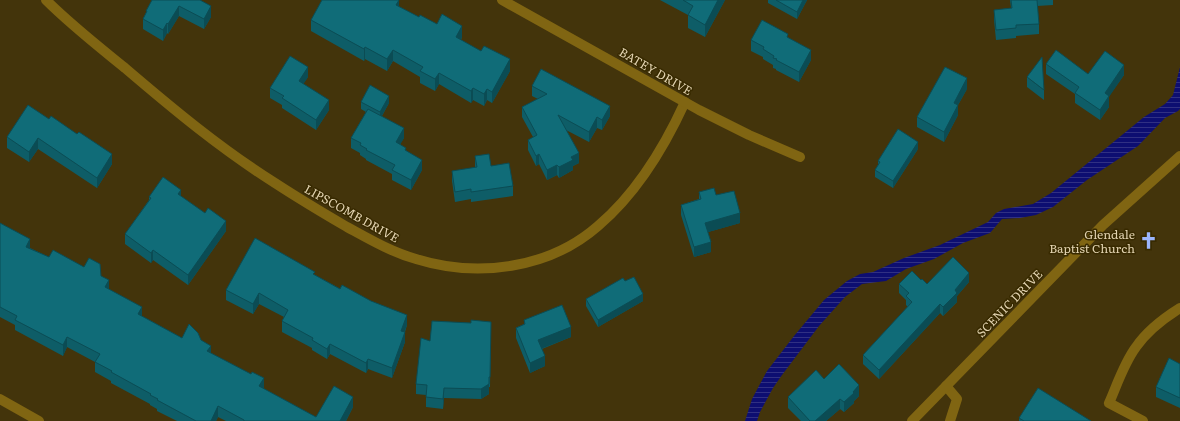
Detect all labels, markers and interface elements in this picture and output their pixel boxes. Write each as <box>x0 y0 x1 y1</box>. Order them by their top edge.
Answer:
street label: BATEY DRIVE <box>616 43 696 99</box>
street label: LIPSCOMB DRIVE <box>301 179 403 247</box>
place label: Glendale Baptist Church <box>1049 225 1135 257</box>
church icon: Glendale Baptist Church <box>1138 231 1158 251</box>
street label: SCENIC DRIVE <box>972 265 1046 341</box>

